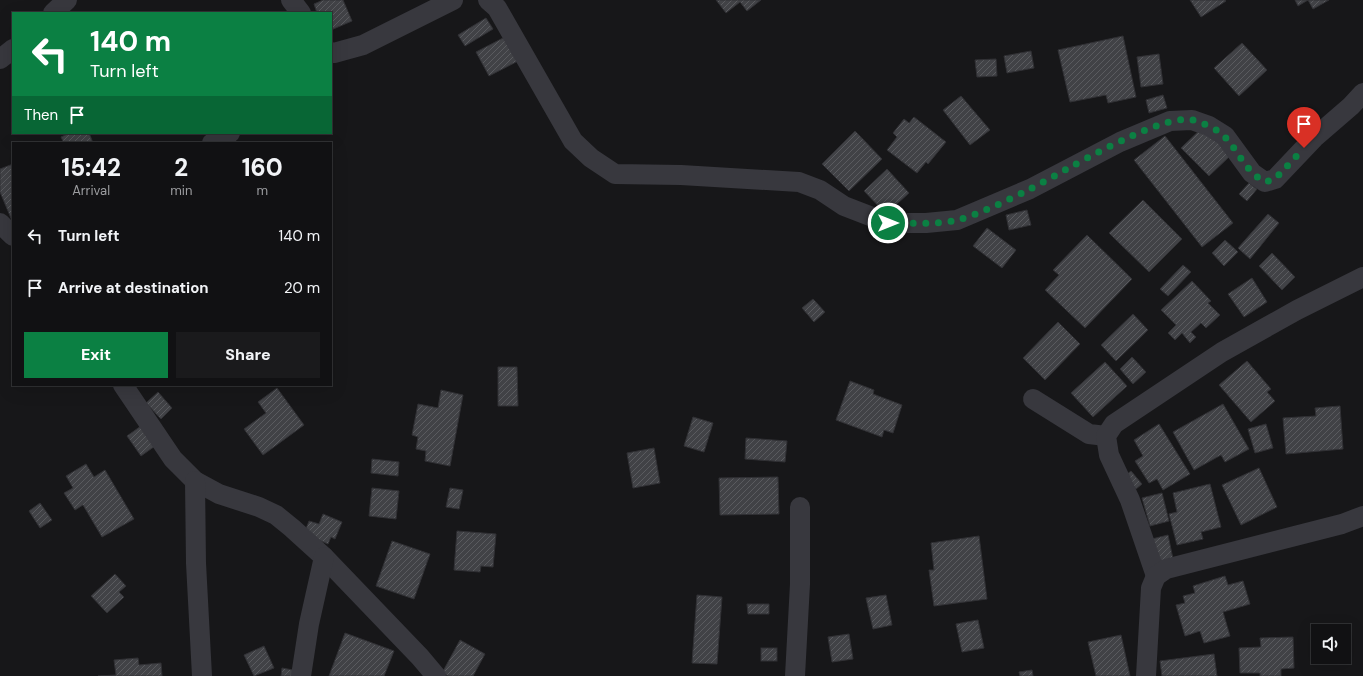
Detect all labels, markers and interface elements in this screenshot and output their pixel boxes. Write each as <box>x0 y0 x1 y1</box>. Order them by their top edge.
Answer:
text: 140 m <box>90 23 171 60</box>
icon: left <box>24 28 76 80</box>
text: Turn left <box>90 59 159 83</box>
icon: arrive <box>66 104 88 126</box>
text: Then <box>24 105 58 125</box>
pin <box>1287 107 1321 148</box>
icon: arrive <box>1293 113 1315 135</box>
text: 15:42 <box>61 152 121 183</box>
text: 2 <box>174 152 188 183</box>
text: 160 <box>242 152 283 183</box>
text: Arrival <box>72 182 110 199</box>
text: min <box>170 182 192 199</box>
text: m <box>256 182 268 199</box>
position arrow <box>867 202 909 244</box>
icon: left <box>24 225 46 247</box>
text: Turn left <box>58 226 119 246</box>
text: 140 m <box>279 226 320 246</box>
icon: arrive <box>24 277 46 299</box>
text: Arrive at destination <box>58 278 209 298</box>
text: 20 m <box>284 278 320 298</box>
button: Exit <box>24 332 168 378</box>
button: Share <box>176 332 320 378</box>
map controls <box>1311 624 1351 664</box>
button: sound <box>1311 624 1351 664</box>

